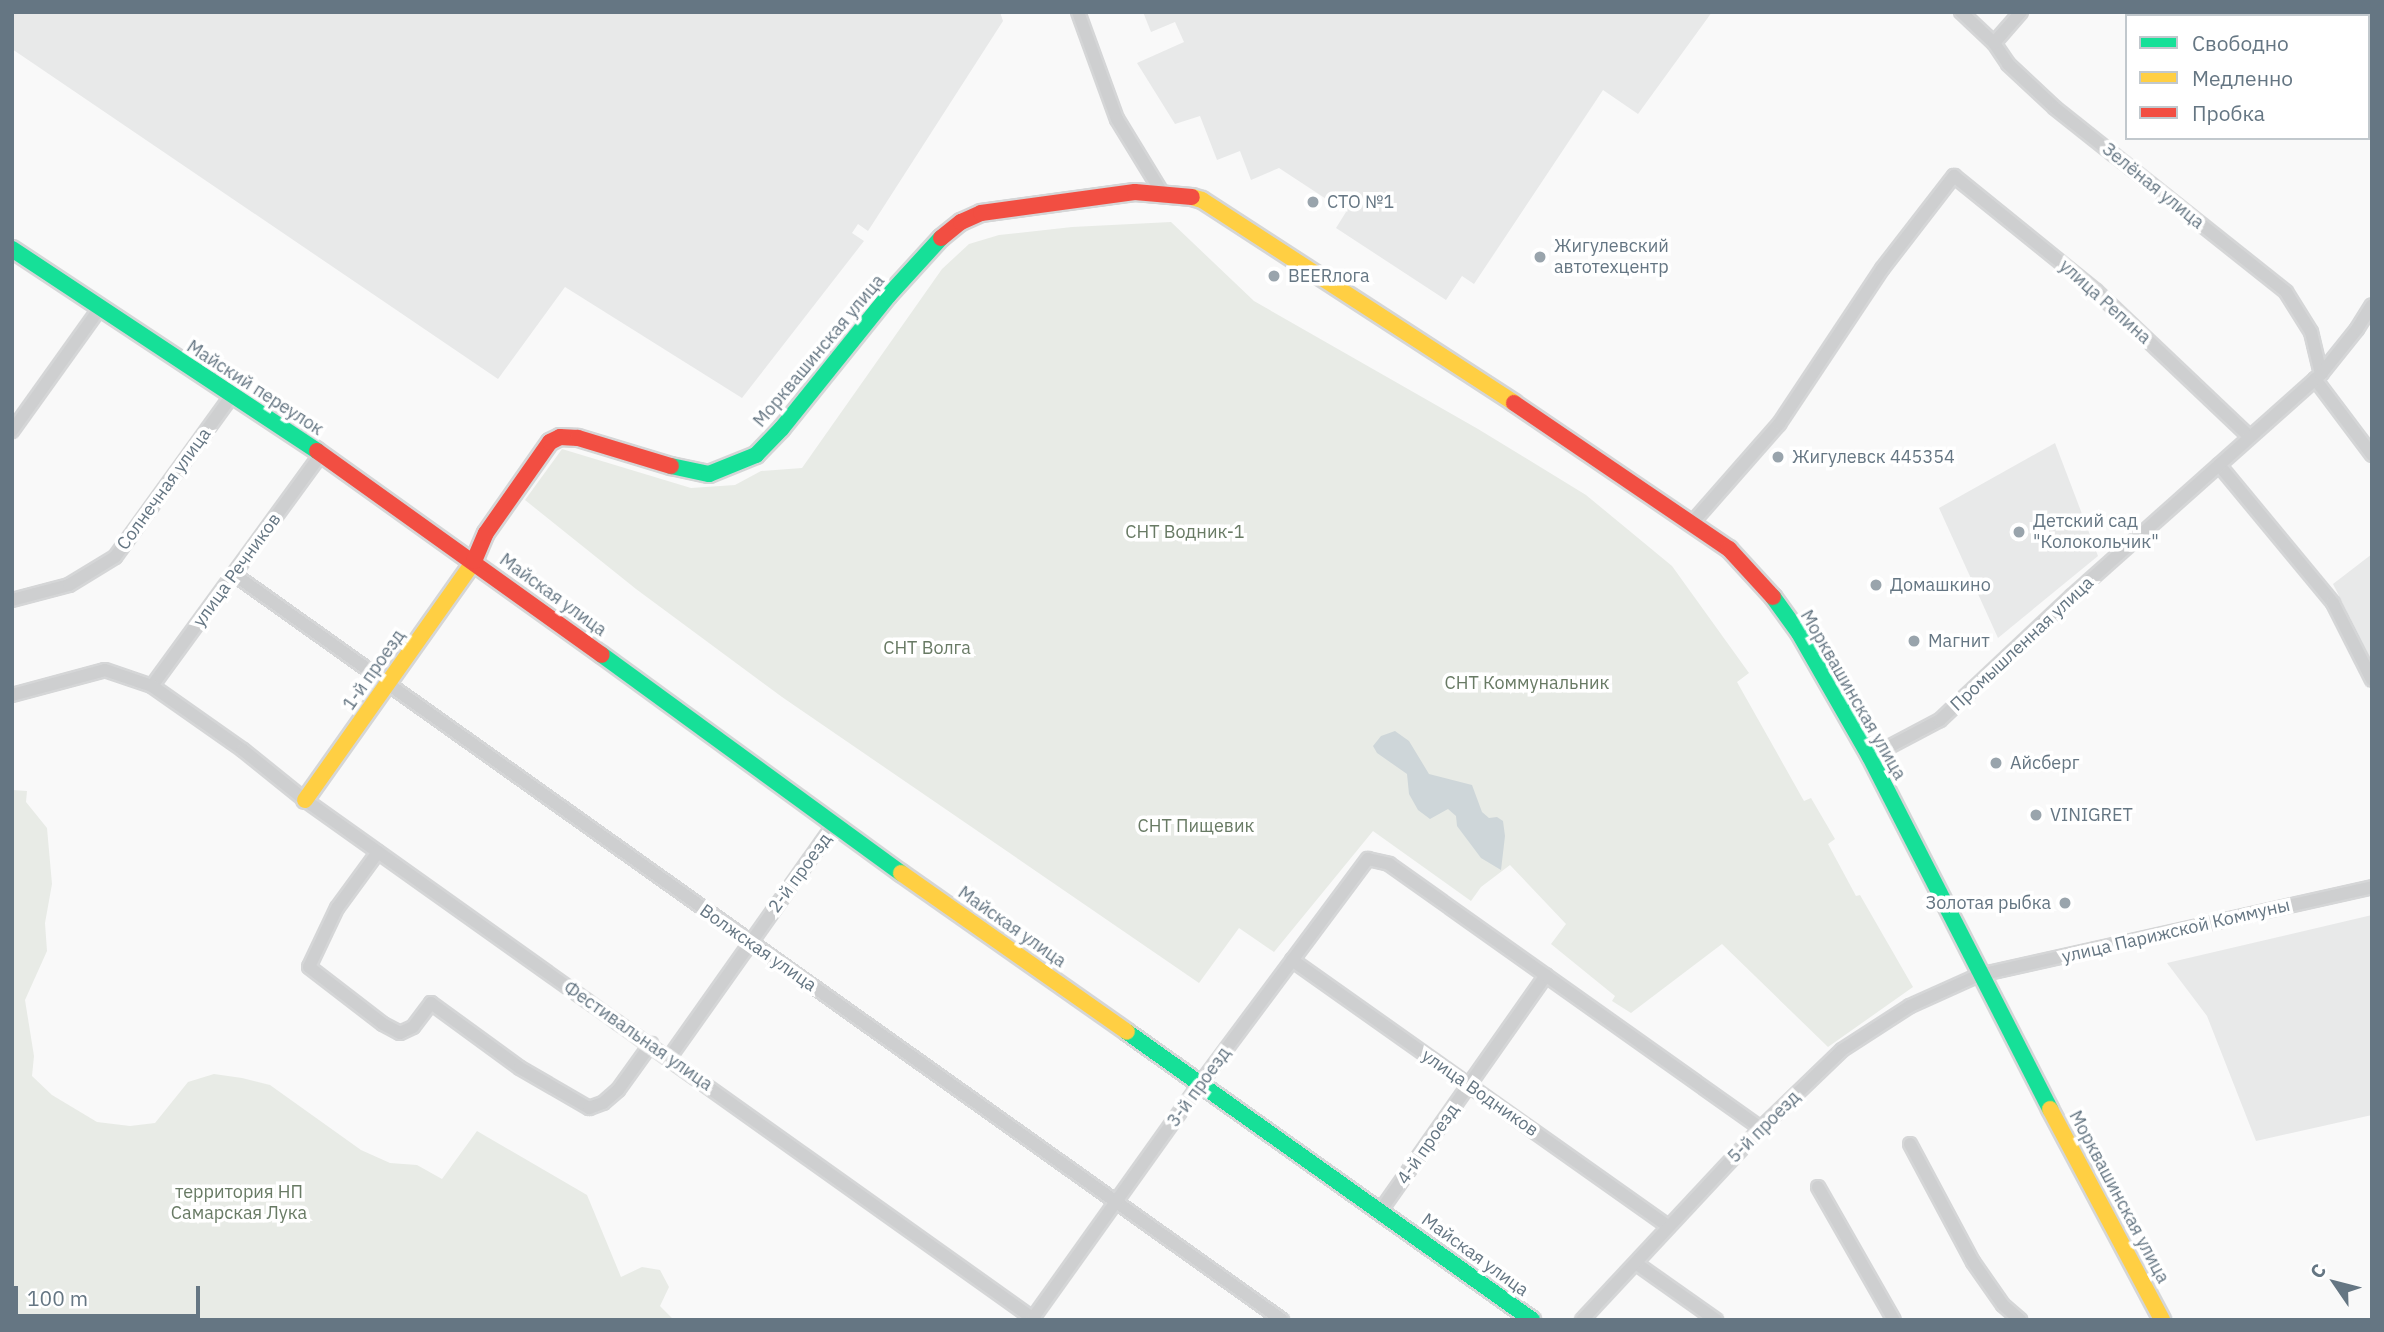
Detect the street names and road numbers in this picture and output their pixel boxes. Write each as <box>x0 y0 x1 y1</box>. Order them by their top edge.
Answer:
street label: Зелёная улица <box>2098 138 2208 234</box>
street label: улица Репина <box>2055 255 2155 349</box>
street label: Морквашинская улица <box>749 270 889 432</box>
street label: Майский переулок <box>183 336 327 440</box>
street label: Солнечная улица <box>113 424 215 554</box>
street label: улица Речников <box>189 509 285 631</box>
street label: Майская улица <box>495 549 611 641</box>
street label: Промышленная улица <box>1946 572 2098 716</box>
street label: Морквашинская улица <box>1796 606 1910 784</box>
street label: 1-й проезд <box>338 626 410 714</box>
street label: 2-й проезд <box>764 829 836 917</box>
street label: Майская улица <box>954 882 1070 972</box>
street label: улица Парижской Коммуны <box>2060 894 2292 968</box>
street label: Волжская улица <box>695 900 821 996</box>
street label: Фестивальная улица <box>560 977 716 1095</box>
street label: 3-й проезд <box>1163 1043 1235 1131</box>
street label: улица Водников <box>1417 1045 1543 1141</box>
street label: 5-й проезд <box>1723 1086 1805 1168</box>
street label: 4-й проезд <box>1392 1100 1464 1188</box>
street label: Морквашинская улица <box>2064 1107 2174 1287</box>
street label: Майская улица <box>1417 1209 1533 1301</box>

